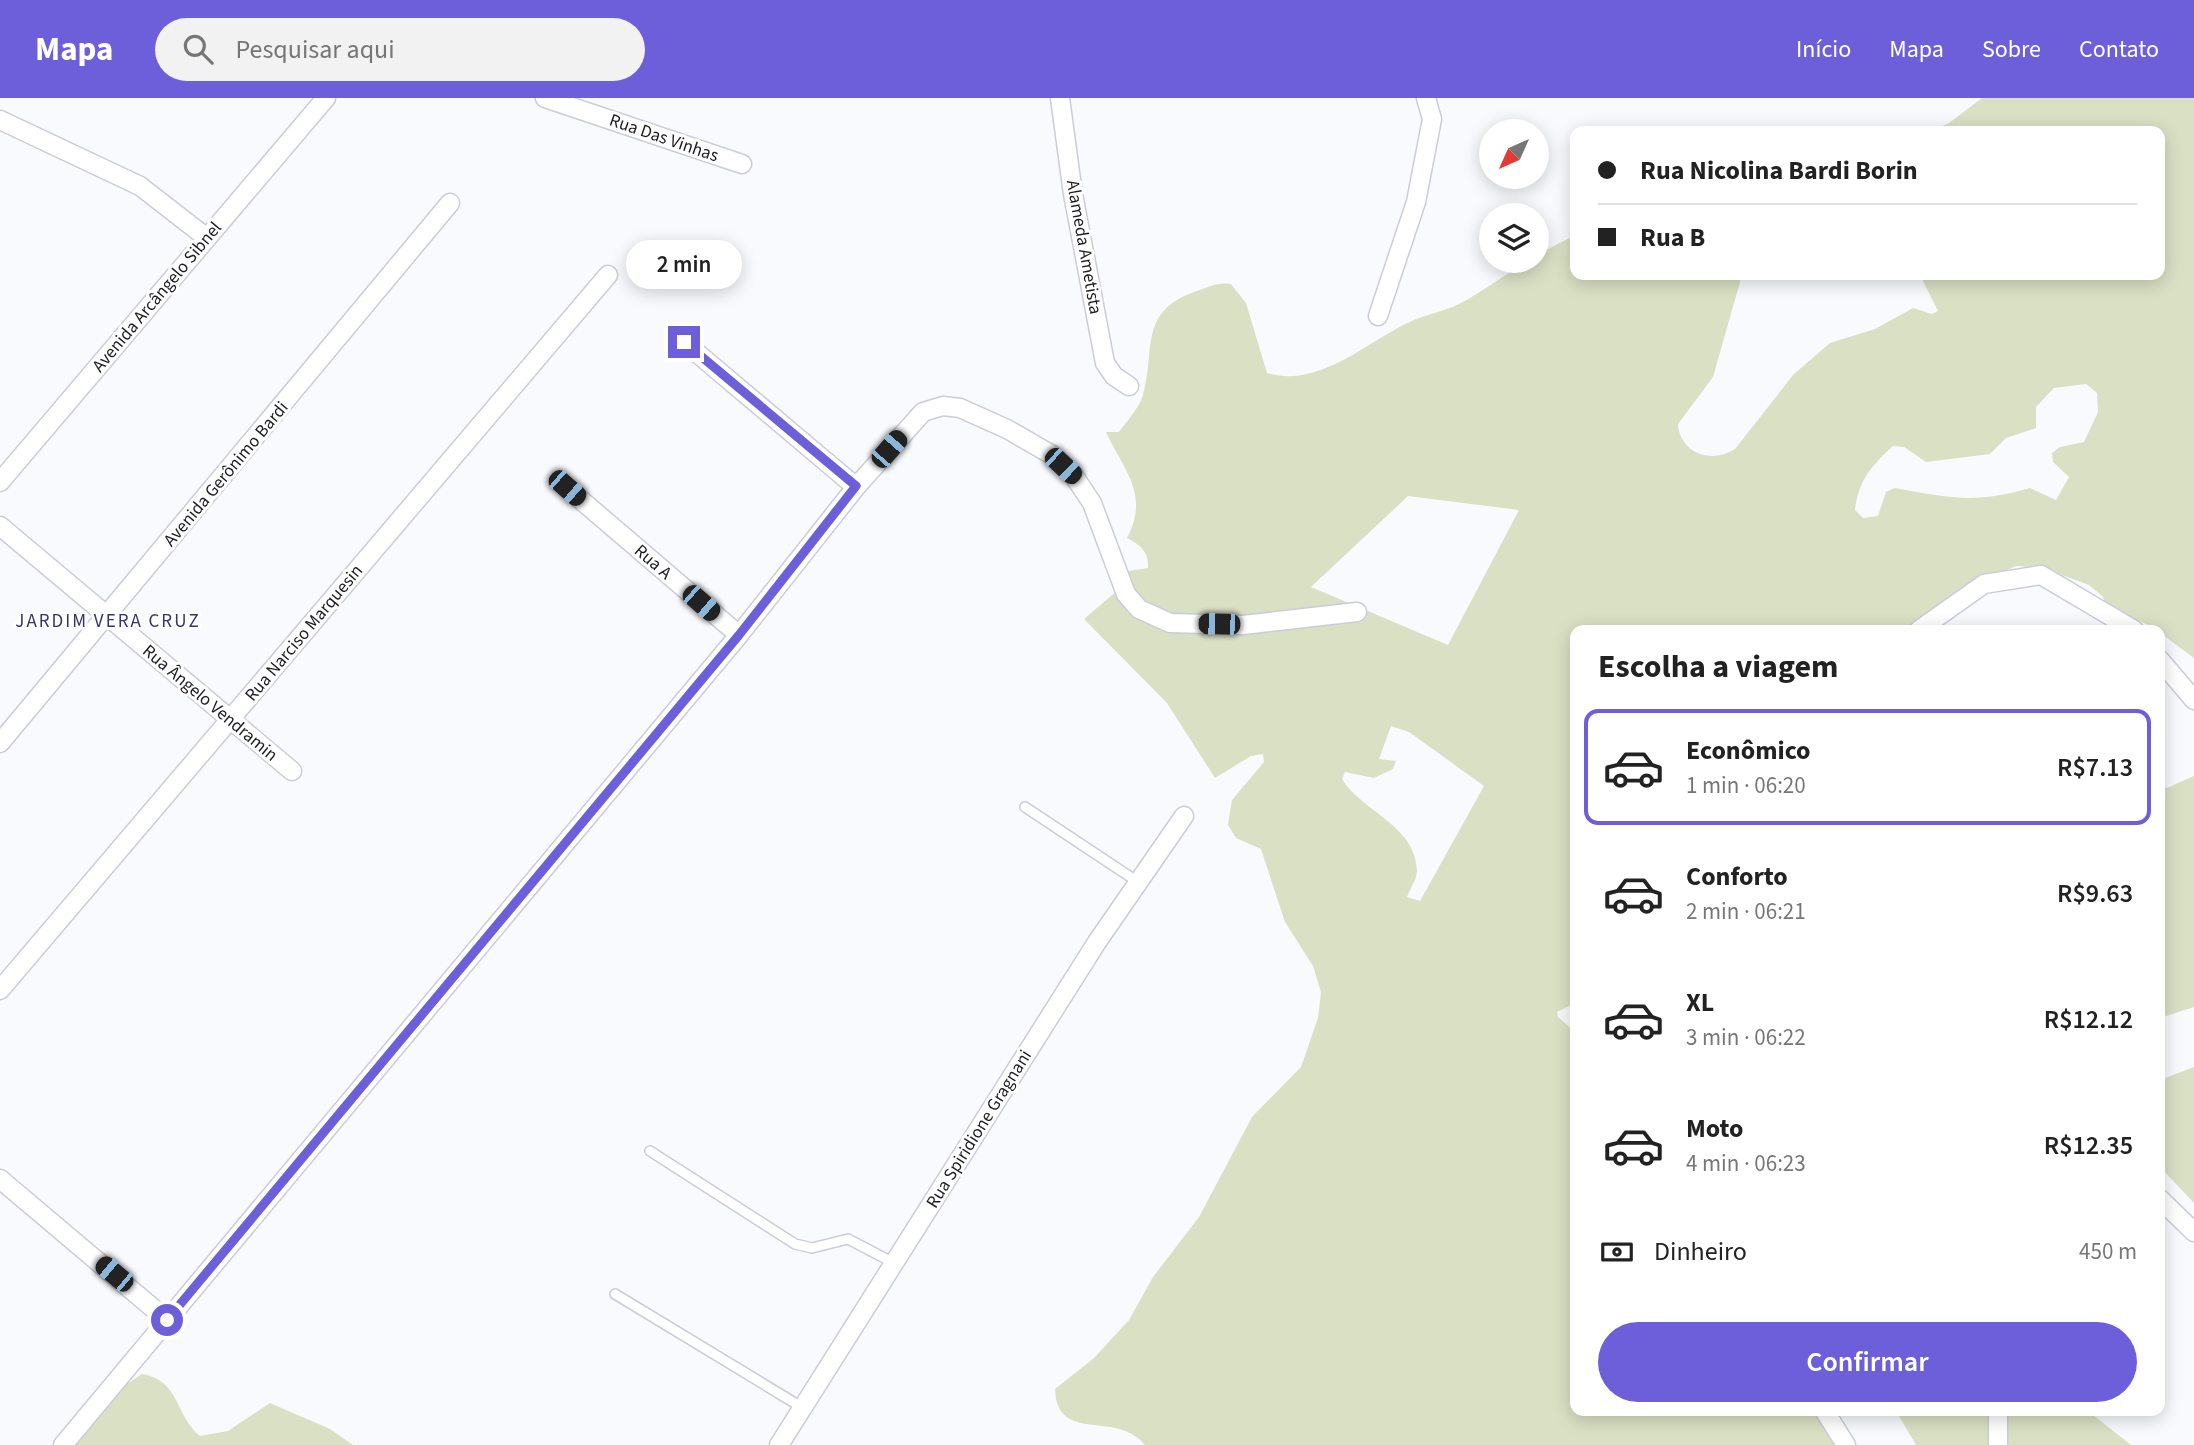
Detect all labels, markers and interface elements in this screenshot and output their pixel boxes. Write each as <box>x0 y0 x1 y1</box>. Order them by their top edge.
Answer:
search box <box>155 18 645 81</box>
text: Mapa <box>35 26 113 73</box>
icon: search <box>179 30 217 68</box>
text: Pesquisar aqui <box>235 31 395 68</box>
text: Início <box>1796 32 1851 67</box>
text: Mapa <box>1889 32 1944 67</box>
text: Sobre <box>1982 32 2041 67</box>
text: Contato <box>2079 32 2159 67</box>
street label: Rua Das Vinhas <box>606 108 722 168</box>
north arrow <box>1479 119 1549 189</box>
map controls <box>1479 119 1549 273</box>
text: Rua Nicolina Bardi Borin <box>1640 152 1918 189</box>
street label: Alameda Ametista <box>1060 178 1108 316</box>
button: layers <box>1479 203 1549 273</box>
street label: Avenida Arcângelo Sibnel <box>86 216 228 378</box>
text: Rua B <box>1640 219 1705 256</box>
callout: 2 min <box>626 240 742 289</box>
text: 2 min <box>657 248 711 281</box>
route end <box>668 326 700 358</box>
street label: Avenida Gerônimo Bardi <box>158 396 294 552</box>
car <box>868 426 911 472</box>
car <box>1041 444 1086 488</box>
car <box>545 466 590 510</box>
street label: Rua A <box>629 539 677 586</box>
street label: Rua Narciso Marquesin <box>239 559 369 707</box>
car <box>679 581 724 625</box>
district label: JARDIM VERA CRUZ <box>15 608 201 635</box>
car <box>1198 613 1241 635</box>
street label: Rua Ângelo Vendramin <box>137 639 283 767</box>
text: Escolha a viagem <box>1598 644 1838 690</box>
text: Econômico <box>1686 732 1811 769</box>
icon: car <box>1602 736 1665 799</box>
text: R$7.13 <box>2057 749 2133 786</box>
text: 1 min · 06:20 <box>1686 769 1806 802</box>
text: Conforto <box>1686 858 1788 895</box>
icon: car <box>1602 862 1665 925</box>
text: R$9.63 <box>2057 875 2133 912</box>
text: 2 min · 06:21 <box>1686 895 1806 928</box>
text: XL <box>1686 984 1714 1021</box>
icon: car <box>1602 988 1665 1051</box>
text: R$12.12 <box>2044 1001 2133 1038</box>
text: 3 min · 06:22 <box>1686 1021 1806 1054</box>
street label: Rua Spiridione Gragnani <box>920 1045 1038 1213</box>
text: Moto <box>1686 1110 1743 1147</box>
icon: car <box>1602 1114 1665 1177</box>
text: R$12.35 <box>2044 1127 2133 1164</box>
text: 4 min · 06:23 <box>1686 1147 1806 1180</box>
icon: cash <box>1598 1233 1636 1271</box>
text: Dinheiro <box>1654 1233 1747 1270</box>
text: 450 m <box>2079 1235 2137 1268</box>
car <box>92 1252 137 1296</box>
route start <box>151 1304 183 1336</box>
button: Confirmar <box>1598 1322 2137 1402</box>

